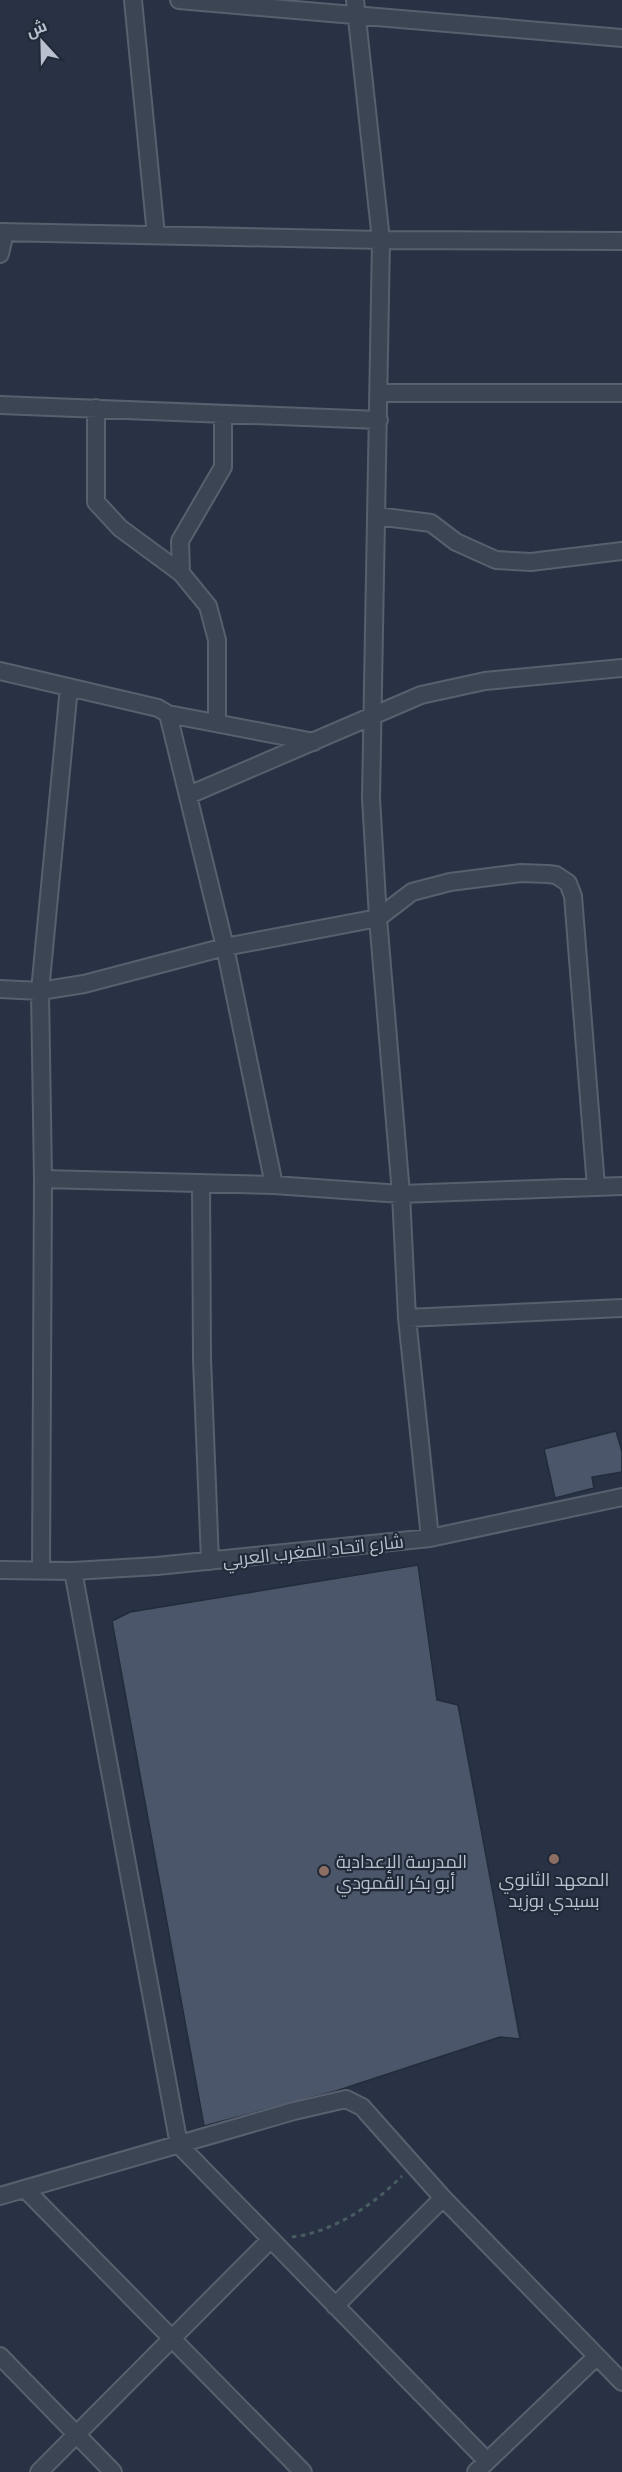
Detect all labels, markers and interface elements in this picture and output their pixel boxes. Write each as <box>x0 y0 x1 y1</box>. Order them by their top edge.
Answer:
north arrow <box>12 12 72 72</box>
text: ش <box>23 16 50 41</box>
street label: شارع اتحاد المغرب العربي <box>221 1531 405 1574</box>
place label: المدرسة الإعدادية أبو بكر القمودي <box>336 1851 467 1897</box>
marker: المعهد الثانوي بسيدي بوزيد <box>547 1852 561 1866</box>
marker: المدرسة الإعدادية أبو بكر القمودي <box>317 1864 331 1878</box>
place label: المعهد الثانوي بسيدي بوزيد <box>499 1869 609 1915</box>

